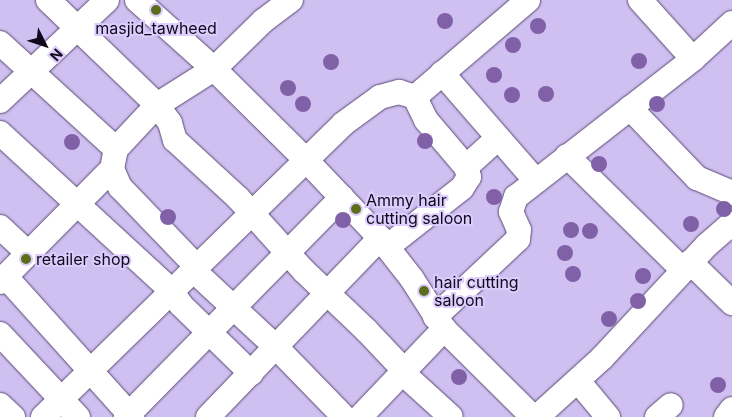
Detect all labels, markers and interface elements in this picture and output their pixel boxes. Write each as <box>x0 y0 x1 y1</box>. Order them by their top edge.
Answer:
marker: masjid_tawheed <box>150 4 162 16</box>
place label: masjid_tawheed <box>95 18 217 38</box>
north arrow <box>20 20 70 70</box>
text: N <box>47 46 67 65</box>
place label: Ammy hair cutting saloon <box>366 190 472 228</box>
marker: Ammy hair cutting saloon <box>350 203 362 215</box>
place label: retailer shop <box>36 249 130 269</box>
marker: retailer shop <box>20 253 32 265</box>
place label: hair cutting saloon <box>434 272 519 310</box>
marker: hair cutting saloon <box>418 285 430 297</box>

